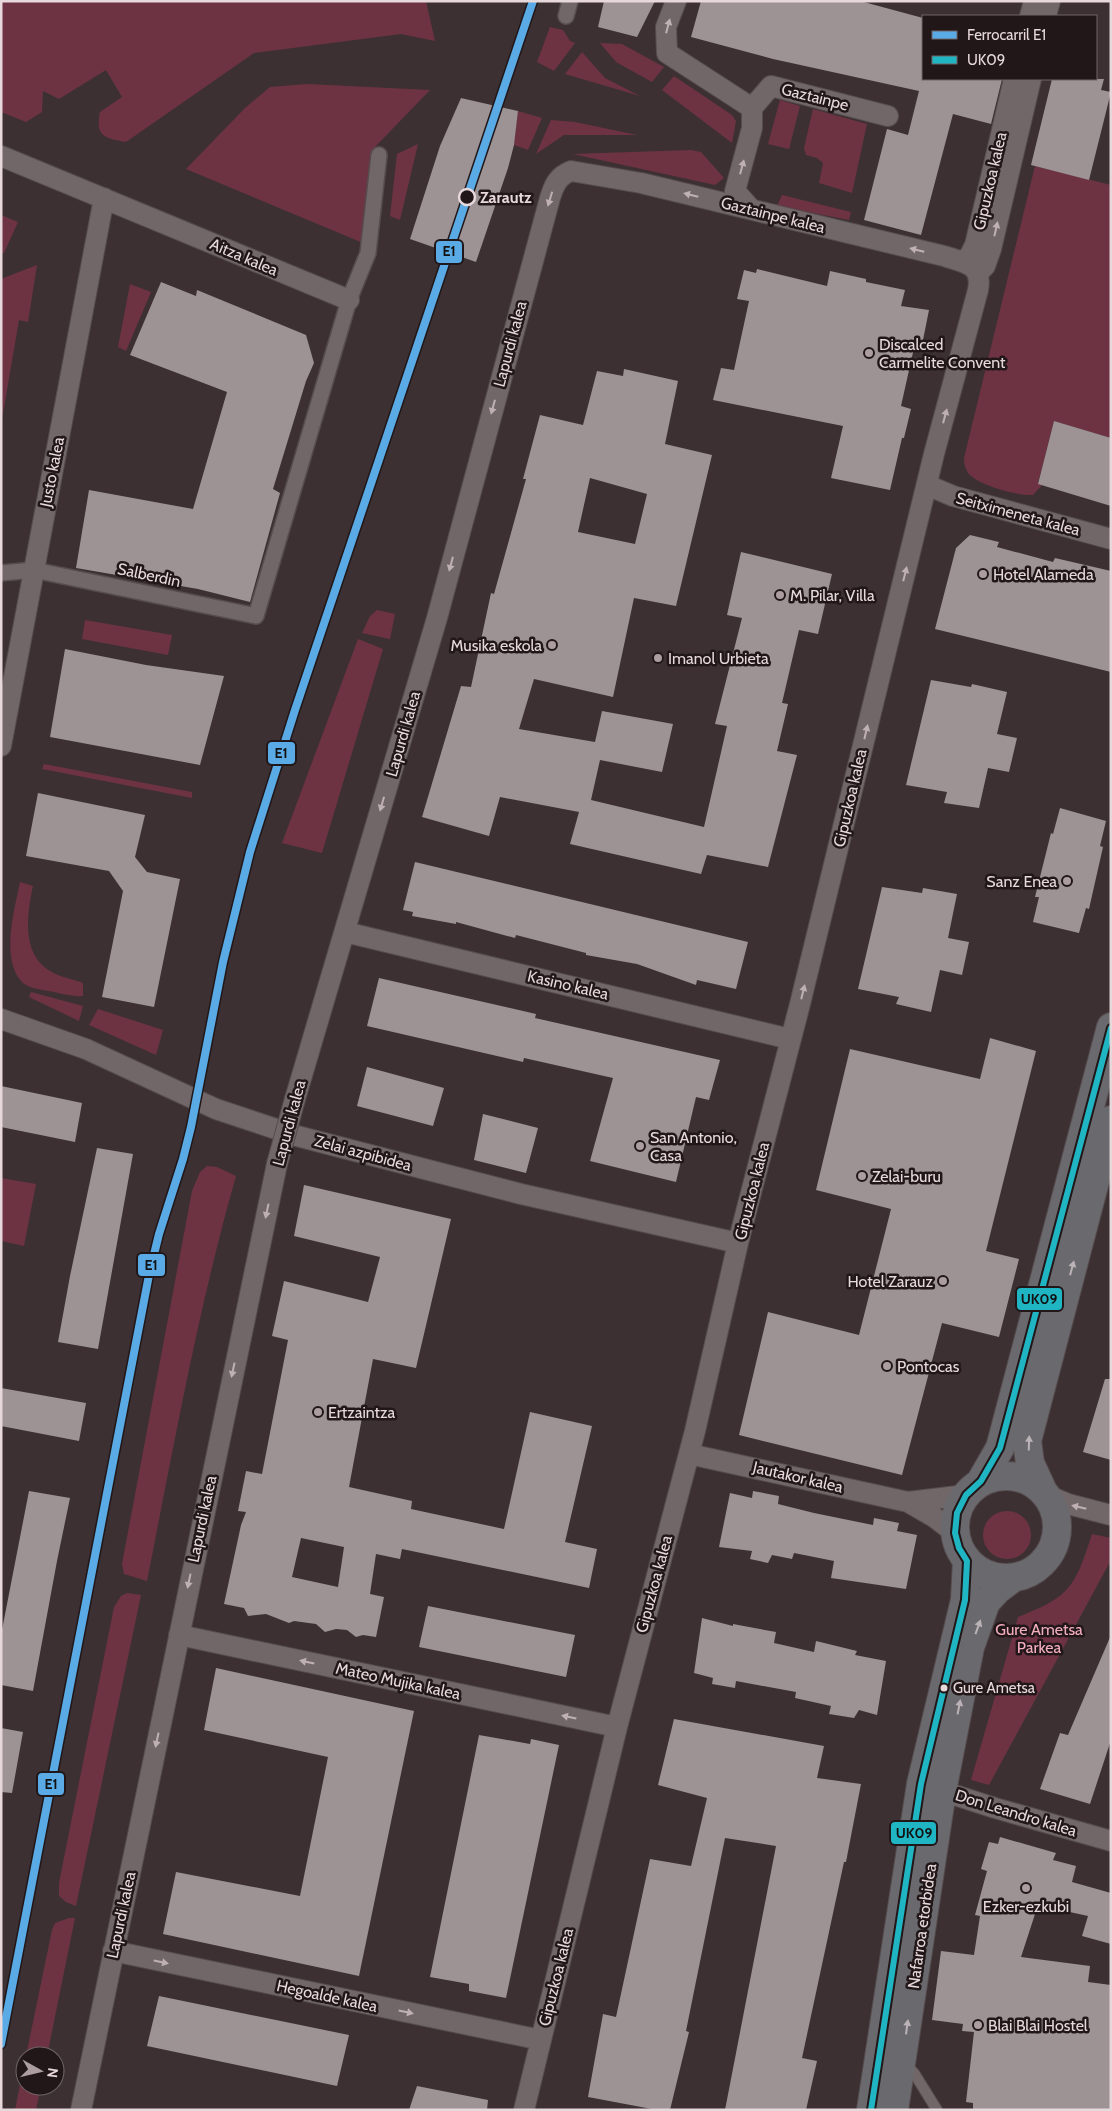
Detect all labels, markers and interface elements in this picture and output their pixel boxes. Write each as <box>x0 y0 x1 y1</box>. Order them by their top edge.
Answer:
legend <box>922 15 1097 80</box>
one-way arrow <box>664 19 672 34</box>
text: Ferrocarril E1 <box>967 26 1046 44</box>
text: UK09 <box>967 51 1005 69</box>
street label: Gaztainpe <box>779 79 851 115</box>
street label: Gipuzkoa kalea <box>969 130 1011 232</box>
one-way arrow <box>738 160 746 175</box>
marker: Zarautz <box>458 188 476 206</box>
place label: Zarautz <box>480 188 532 207</box>
one-way arrow <box>684 191 699 199</box>
one-way arrow <box>545 192 553 207</box>
street label: Gaztainpe kalea <box>719 193 827 237</box>
one-way arrow <box>992 221 1000 236</box>
street label: Aitza kalea <box>207 234 281 280</box>
line badge: E1 <box>435 240 463 264</box>
text: E1 <box>442 242 456 260</box>
one-way arrow <box>910 246 925 254</box>
street label: Lapurdi kalea <box>489 299 531 389</box>
place label: Discalced Carmelite Convent <box>879 335 1006 372</box>
marker: Discalced Carmelite Convent <box>863 347 875 359</box>
one-way arrow <box>489 399 497 414</box>
one-way arrow <box>941 409 949 424</box>
street label: Justo kalea <box>36 435 68 510</box>
street label: Seitximeneta kalea <box>954 488 1082 540</box>
one-way arrow <box>447 556 455 571</box>
street label: Salberdin <box>116 559 182 591</box>
place label: Hotel Alameda <box>993 565 1094 584</box>
one-way arrow <box>901 567 909 582</box>
marker: Hotel Alameda <box>977 568 989 580</box>
place label: M. Pilar, Villa <box>790 586 875 605</box>
marker: M. Pilar, Villa <box>774 589 786 601</box>
place label: Musika eskola <box>451 636 542 655</box>
marker: Musika eskola <box>546 639 558 651</box>
place label: Imanol Urbieta <box>668 649 769 668</box>
marker: Imanol Urbieta <box>652 652 664 664</box>
street label: Lapurdi kalea <box>382 689 424 779</box>
one-way arrow <box>862 724 870 739</box>
line badge: E1 <box>267 741 296 765</box>
text: E1 <box>274 744 288 762</box>
street label: Gipuzkoa kalea <box>829 747 871 849</box>
one-way arrow <box>378 797 386 812</box>
place label: Sanz Enea <box>986 872 1057 891</box>
marker: Sanz Enea <box>1061 875 1073 887</box>
street label: Kasino kalea <box>526 966 611 1004</box>
one-way arrow <box>799 984 807 999</box>
street label: Lapurdi kalea <box>268 1078 310 1168</box>
place label: San Antonio, Casa <box>650 1128 737 1165</box>
street label: Zelai azpibidea <box>312 1131 414 1175</box>
marker: San Antonio, Casa <box>634 1140 646 1152</box>
street label: Gipuzkoa kalea <box>731 1140 773 1242</box>
place label: Zelai-buru <box>872 1167 941 1186</box>
marker: Zelai-buru <box>856 1170 868 1182</box>
one-way arrow <box>263 1204 271 1219</box>
line badge: E1 <box>137 1253 166 1277</box>
text: E1 <box>144 1256 158 1274</box>
one-way arrow <box>1068 1261 1076 1276</box>
place label: Hotel Zarauz <box>847 1272 933 1291</box>
marker: Hotel Zarauz <box>937 1275 949 1287</box>
line badge: UK09 <box>1016 1287 1063 1311</box>
text: UK09 <box>1021 1290 1057 1308</box>
place label: Pontocas <box>897 1357 960 1376</box>
marker: Pontocas <box>881 1360 893 1372</box>
one-way arrow <box>229 1363 237 1378</box>
place label: Ertzaintza <box>328 1403 396 1422</box>
marker: Ertzaintza <box>312 1406 324 1418</box>
one-way arrow <box>1025 1434 1033 1450</box>
street label: Jautakor kalea <box>750 1457 845 1497</box>
street label: Lapurdi kalea <box>184 1474 221 1564</box>
one-way arrow <box>1072 1503 1087 1511</box>
street label: Gipuzkoa kalea <box>632 1533 676 1635</box>
one-way arrow <box>185 1573 193 1589</box>
one-way arrow <box>974 1619 982 1634</box>
park label: Gure Ametsa Parkea <box>995 1620 1083 1657</box>
one-way arrow <box>299 1658 315 1666</box>
street label: Mateo Mujika kalea <box>334 1659 462 1704</box>
place label: Gure Ametsa <box>953 1679 1036 1697</box>
marker: Gure Ametsa <box>939 1683 949 1693</box>
one-way arrow <box>955 1700 963 1715</box>
one-way arrow <box>562 1713 577 1721</box>
one-way arrow <box>153 1733 161 1748</box>
line badge: E1 <box>37 1772 65 1796</box>
text: E1 <box>44 1775 58 1793</box>
street label: Don Leandro kalea <box>953 1785 1079 1841</box>
line badge: UK09 <box>890 1821 937 1845</box>
text: UK09 <box>896 1824 932 1842</box>
street label: Nafarroa etorbidea <box>904 1862 940 1990</box>
street label: Lapurdi kalea <box>103 1870 140 1960</box>
marker: Ezker-ezkubi <box>1020 1882 1032 1894</box>
place label: Ezker-ezkubi <box>983 1897 1069 1916</box>
street label: Gipuzkoa kalea <box>535 1926 577 2028</box>
one-way arrow <box>153 1958 168 1966</box>
street label: Hegoalde kalea <box>275 1976 379 2016</box>
one-way arrow <box>398 2008 413 2016</box>
place label: Blai Blai Hostel <box>988 2016 1088 2035</box>
one-way arrow <box>903 2019 911 2035</box>
marker: Blai Blai Hostel <box>972 2019 984 2031</box>
north arrow <box>15 2046 65 2096</box>
text: N <box>43 2067 62 2079</box>

